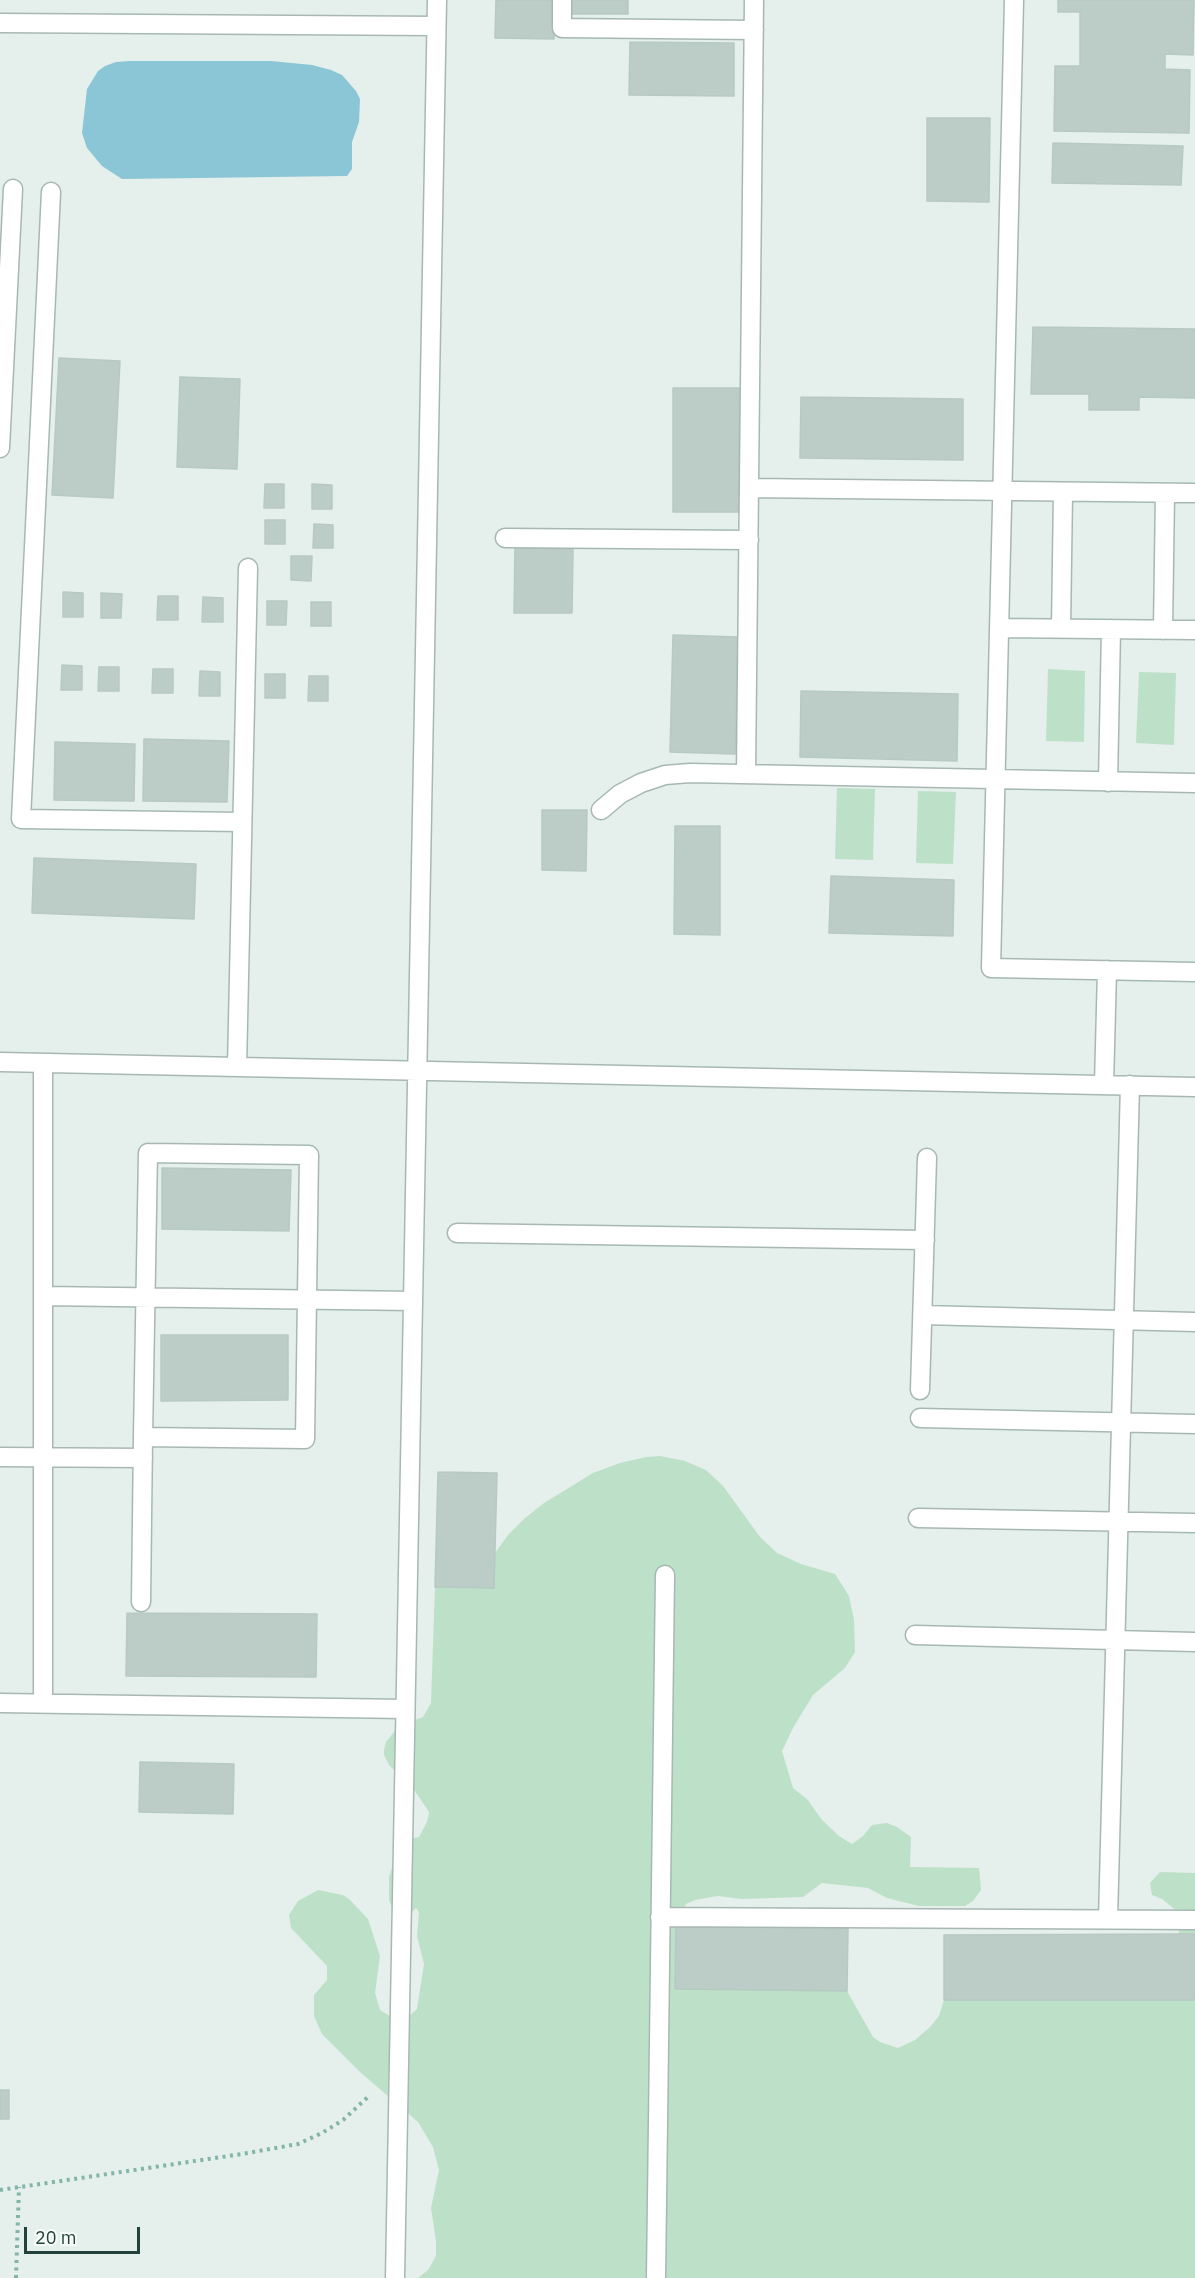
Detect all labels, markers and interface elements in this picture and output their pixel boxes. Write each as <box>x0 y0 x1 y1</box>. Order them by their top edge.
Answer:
scale bar <box>27 2215 142 2253</box>
text: 20 m <box>35 2226 77 2249</box>

